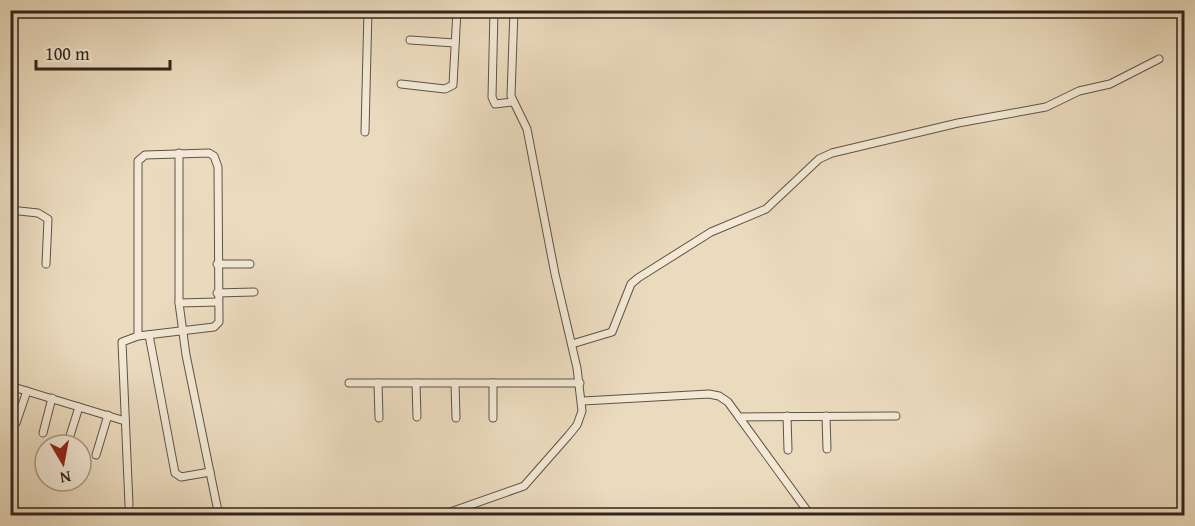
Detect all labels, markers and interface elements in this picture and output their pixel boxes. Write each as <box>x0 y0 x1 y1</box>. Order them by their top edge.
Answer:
scale bar <box>36 33 170 71</box>
text: 100 m <box>45 40 90 67</box>
north arrow <box>33 433 93 493</box>
text: N <box>58 465 73 491</box>

